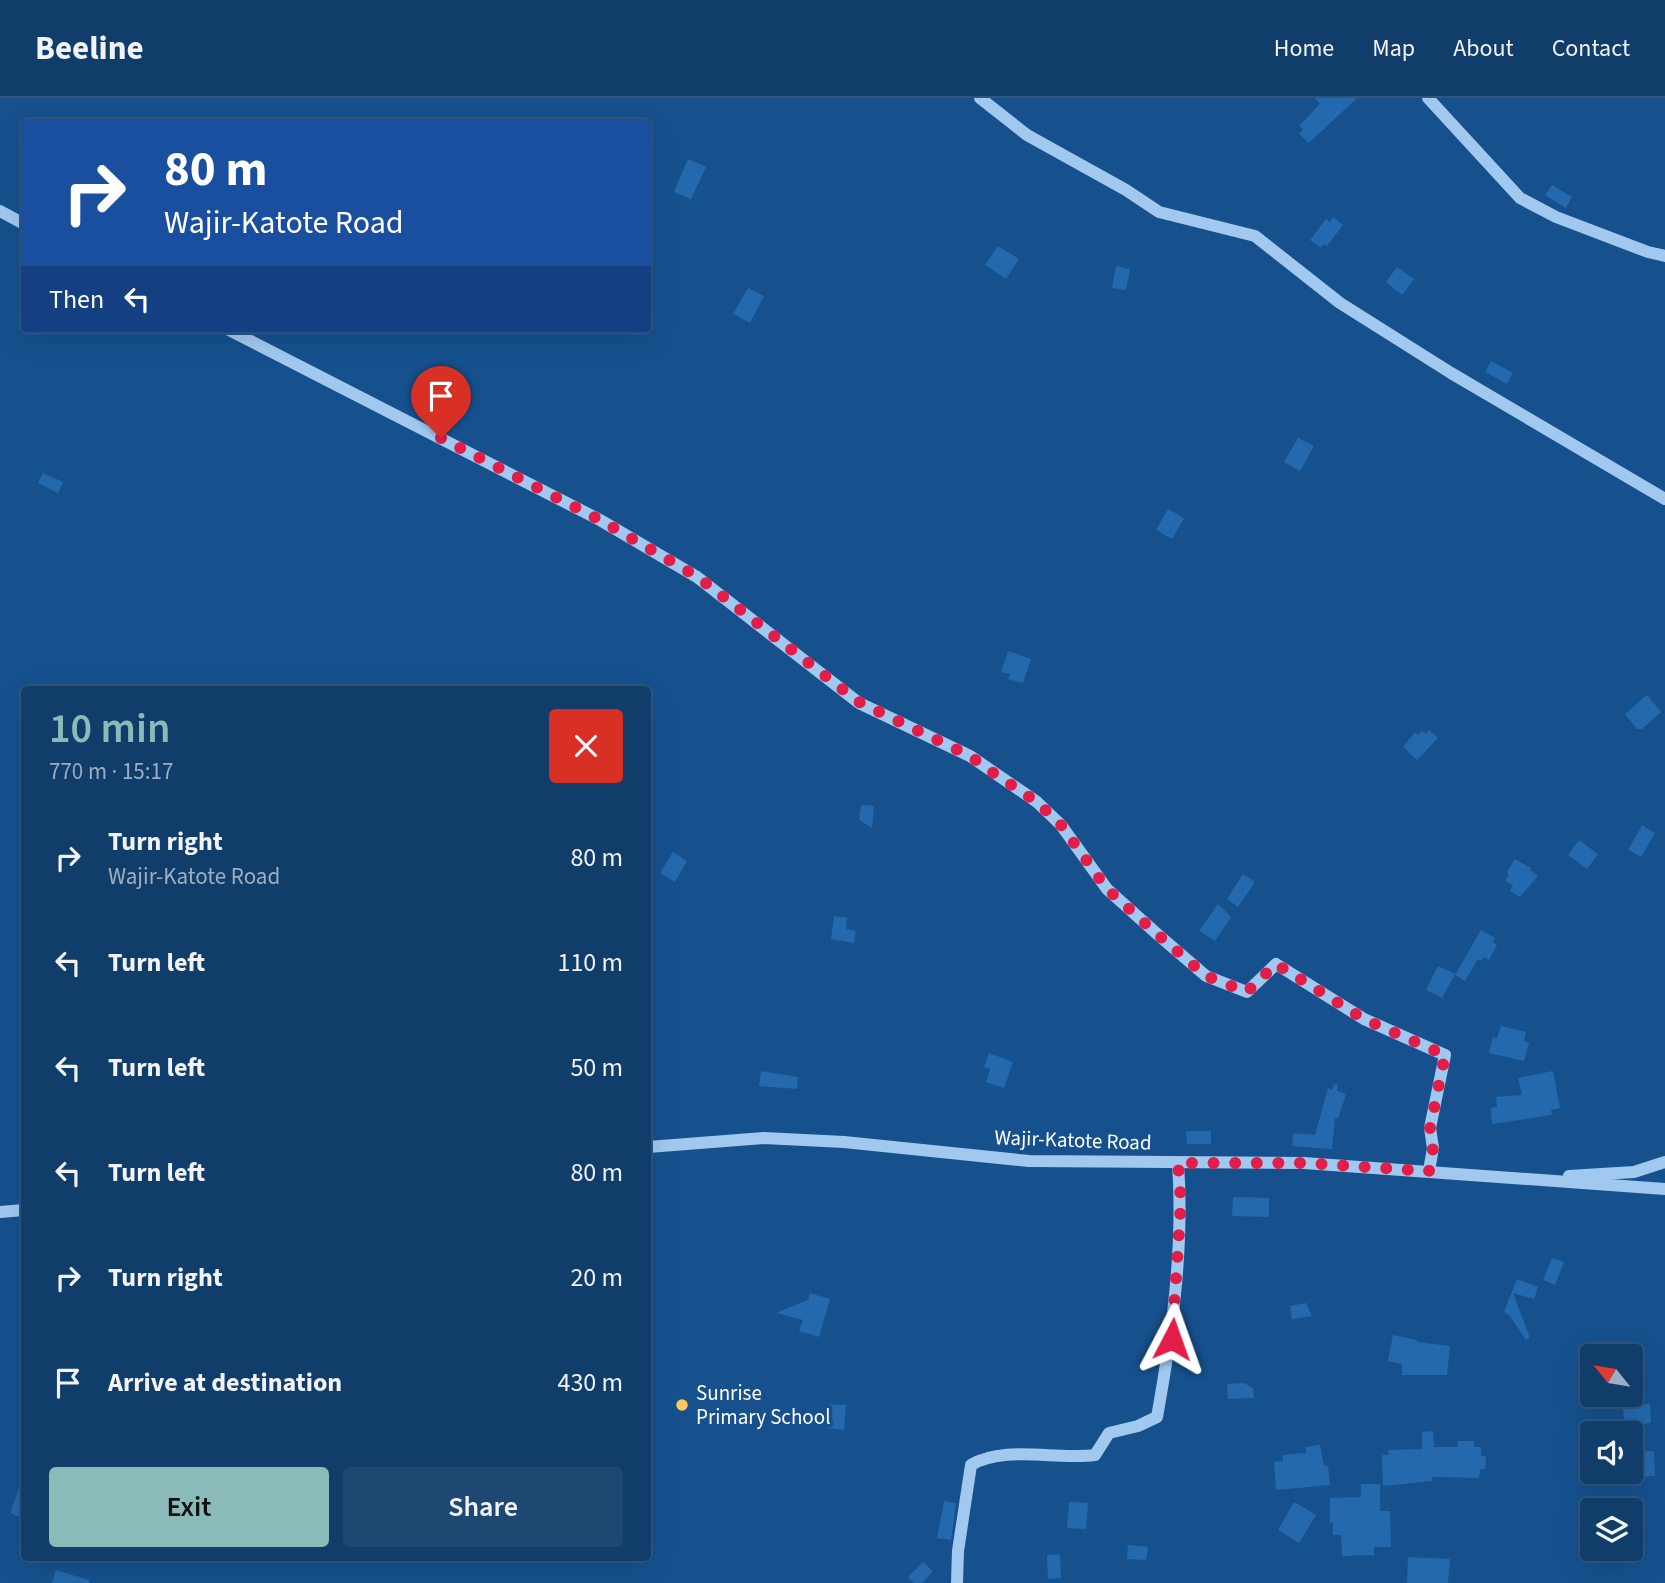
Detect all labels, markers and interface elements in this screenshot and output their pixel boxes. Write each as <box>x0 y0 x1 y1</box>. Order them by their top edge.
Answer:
text: Beeline <box>35 25 144 72</box>
text: Home <box>1274 31 1334 66</box>
text: Map <box>1372 31 1415 66</box>
text: About <box>1453 31 1514 66</box>
text: Contact <box>1552 31 1630 66</box>
text: 80 m <box>164 135 268 205</box>
icon: right <box>49 147 140 238</box>
text: Wajir-Katote Road <box>164 200 404 246</box>
icon: left <box>118 280 156 318</box>
text: Then <box>49 281 104 318</box>
pin <box>411 366 471 438</box>
icon: arrive <box>422 377 460 415</box>
text: 10 min <box>49 699 170 759</box>
button: close <box>549 709 623 783</box>
text: 770 m · 15:17 <box>49 755 173 788</box>
text: Turn right <box>108 823 223 860</box>
icon: right <box>49 839 87 877</box>
text: 80 m <box>570 839 623 876</box>
text: Wajir-Katote Road <box>108 860 280 893</box>
icon: left <box>49 944 87 982</box>
text: Turn left <box>108 944 205 981</box>
text: 110 m <box>557 944 623 981</box>
icon: left <box>49 1049 87 1087</box>
text: Turn left <box>108 1049 205 1086</box>
text: 50 m <box>570 1049 623 1086</box>
street label: Wajir-Katote Road <box>994 1122 1152 1158</box>
icon: left <box>49 1154 87 1192</box>
text: Turn left <box>108 1154 205 1191</box>
text: 80 m <box>570 1154 623 1191</box>
icon: right <box>49 1259 87 1297</box>
text: Turn right <box>108 1259 223 1296</box>
text: 20 m <box>570 1259 623 1296</box>
position arrow <box>1135 1302 1209 1376</box>
north arrow <box>1580 1344 1643 1407</box>
map controls <box>1580 1344 1643 1561</box>
icon: arrive <box>49 1364 87 1402</box>
text: Arrive at destination <box>108 1364 342 1401</box>
text: 430 m <box>557 1364 623 1401</box>
place label: Sunrise Primary School <box>696 1378 831 1432</box>
marker: Sunrise Primary School <box>674 1397 690 1413</box>
button: sound <box>1580 1421 1643 1484</box>
button: Exit <box>49 1467 329 1547</box>
button: Share <box>343 1467 623 1547</box>
button: layers <box>1580 1498 1643 1561</box>

